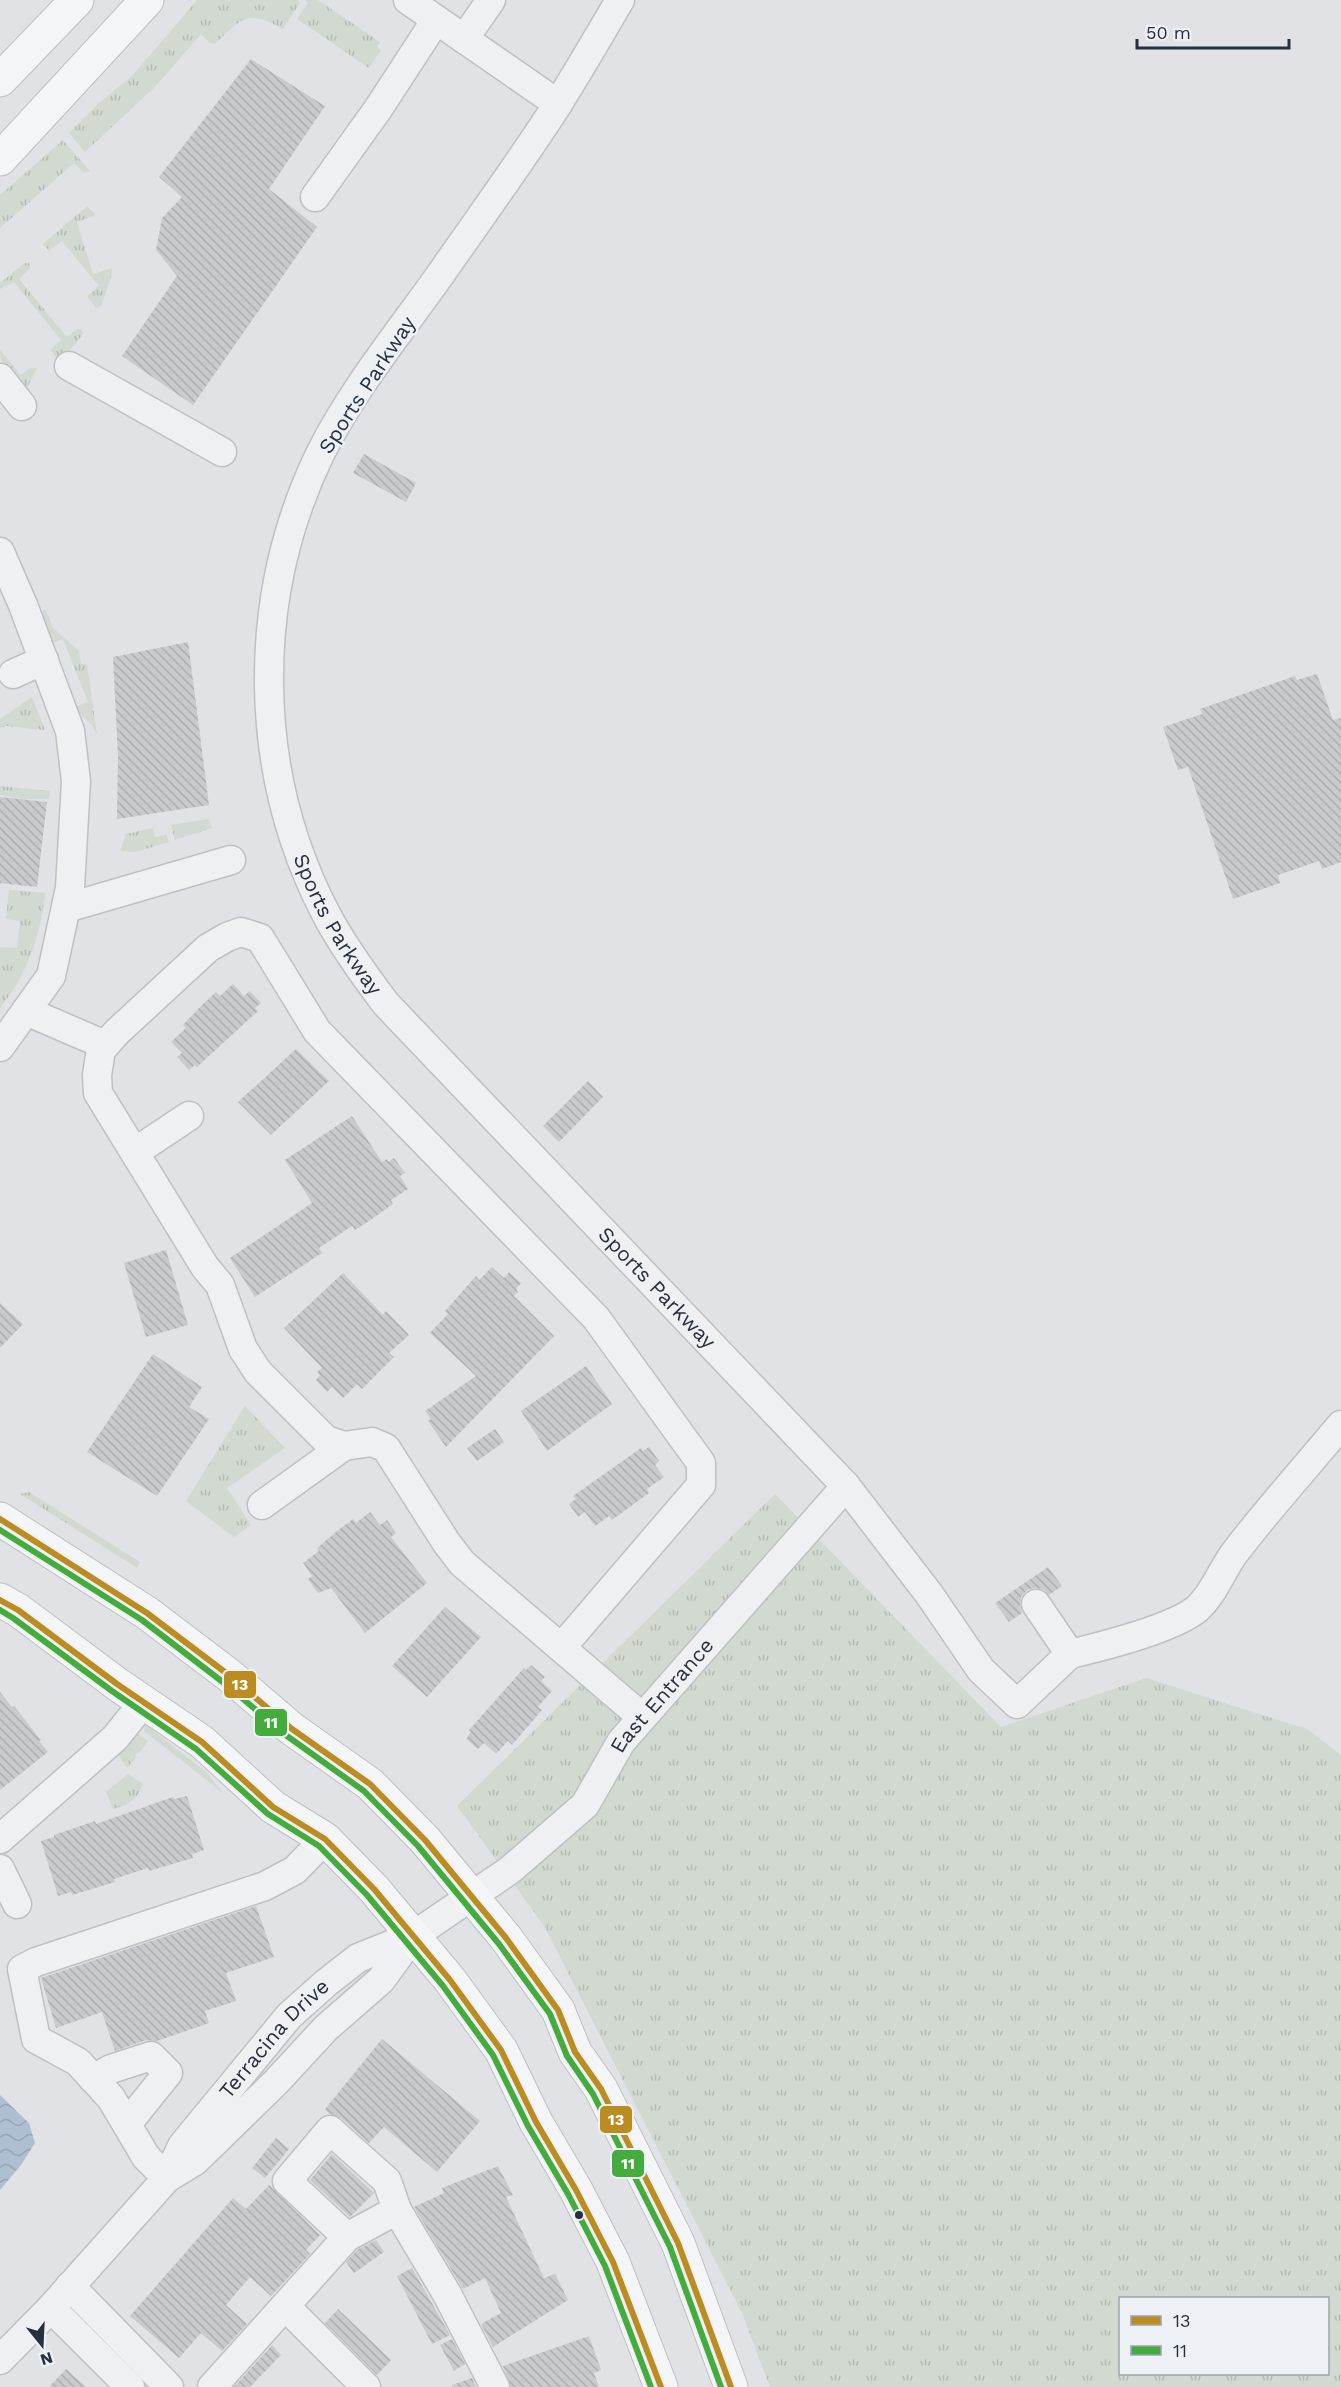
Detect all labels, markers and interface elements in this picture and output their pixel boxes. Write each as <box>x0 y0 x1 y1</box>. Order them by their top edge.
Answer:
scale bar <box>1137 12 1288 50</box>
text: 50 m <box>1146 22 1191 43</box>
street label: Sports Parkway <box>313 311 420 458</box>
street label: Sports Parkway <box>289 850 388 1000</box>
street label: Sports Parkway <box>593 1221 721 1354</box>
street label: East Entrance <box>604 1633 718 1757</box>
line badge: 13 <box>223 1670 257 1699</box>
text: 13 <box>232 1675 248 1694</box>
line badge: 11 <box>254 1708 288 1737</box>
text: 11 <box>264 1713 278 1732</box>
street label: Terracina Drive <box>214 1973 334 2103</box>
line badge: 13 <box>599 2105 633 2134</box>
text: 13 <box>608 2110 624 2129</box>
line badge: 11 <box>611 2149 645 2178</box>
text: 11 <box>621 2154 635 2173</box>
unlabelled marker <box>573 2209 585 2221</box>
legend <box>1119 2297 1329 2375</box>
text: 13 <box>1173 2310 1191 2331</box>
north arrow <box>12 2315 72 2375</box>
text: 11 <box>1173 2340 1187 2361</box>
text: N <box>38 2348 55 2370</box>

